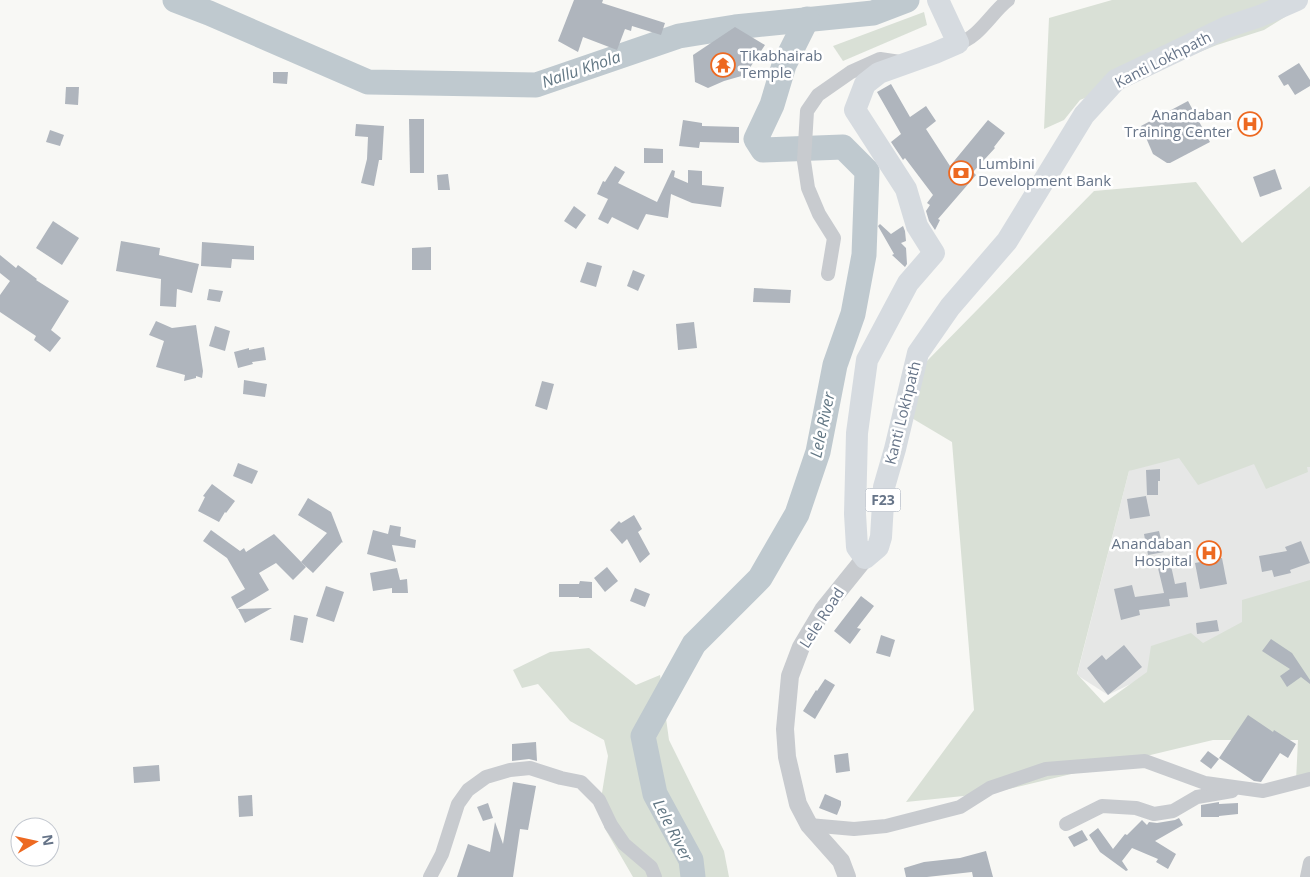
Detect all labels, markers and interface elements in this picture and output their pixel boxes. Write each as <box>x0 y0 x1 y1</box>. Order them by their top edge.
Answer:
street label: Kanti Lokhpath <box>1111 26 1214 92</box>
water label: Nallu Khola <box>539 45 623 93</box>
place label: Tikabhairab Temple <box>740 45 822 82</box>
temple icon: Tikabhairab Temple <box>710 52 736 78</box>
place label: Anandaban Training Center <box>1124 104 1232 141</box>
hospital icon: Anandaban Training Center <box>1237 111 1263 137</box>
place label: Lumbini Development Bank <box>978 153 1111 190</box>
bank icon: Lumbini Development Bank <box>948 160 974 186</box>
street label: Kanti Lokhpath <box>880 359 925 466</box>
water label: Lele River <box>804 389 840 460</box>
road number: F23 <box>866 488 900 512</box>
place label: Anandaban Hospital <box>1112 533 1192 570</box>
hospital icon: Anandaban Hospital <box>1196 540 1222 566</box>
street label: Lele Road <box>794 583 848 651</box>
water label: Lele River <box>648 795 698 865</box>
north arrow <box>10 817 60 867</box>
text: N <box>38 833 59 847</box>

